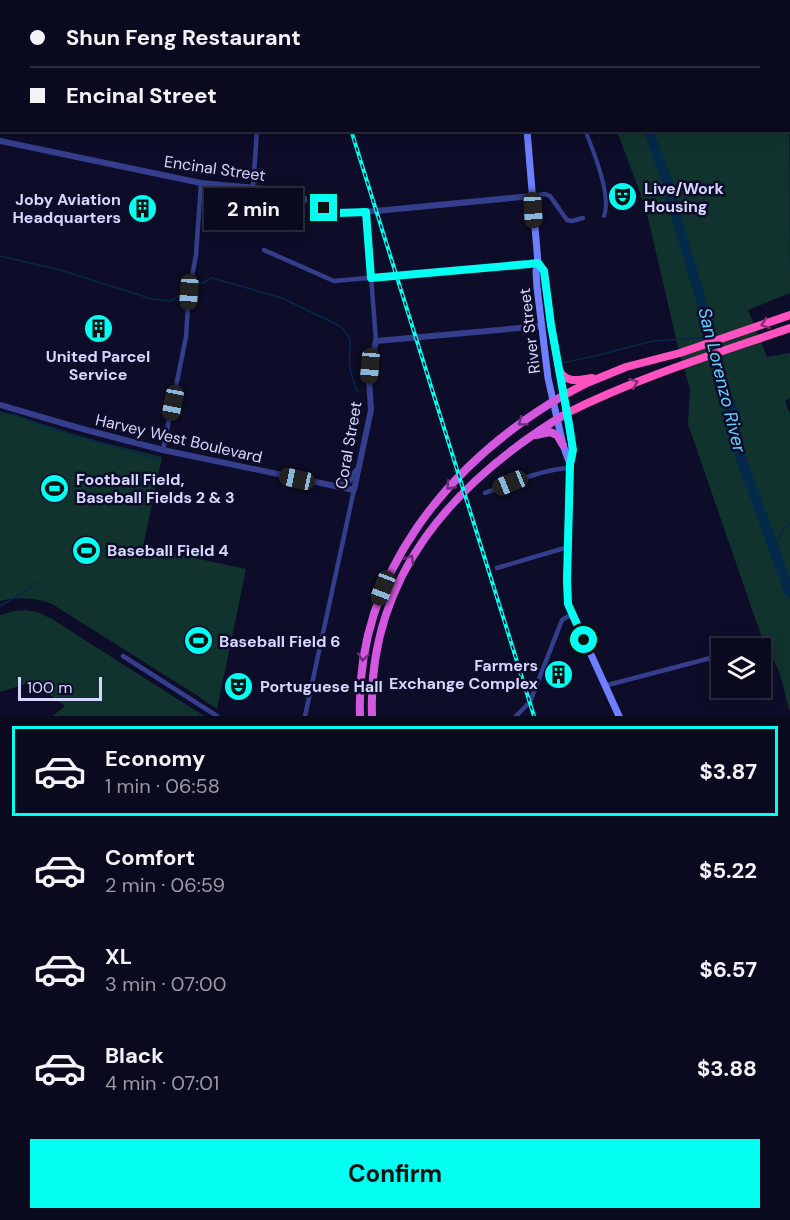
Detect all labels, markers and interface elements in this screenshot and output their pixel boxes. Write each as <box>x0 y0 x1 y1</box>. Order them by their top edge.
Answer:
text: Shun Feng Restaurant <box>66 23 301 52</box>
text: Encinal Street <box>66 81 217 110</box>
street label: Encinal Street <box>163 151 267 186</box>
place label: Live/Work Housing <box>644 178 724 217</box>
theatre icon: Live/Work Housing <box>607 181 639 213</box>
callout: 2 min <box>204 187 303 229</box>
place label: Joby Aviation Headquarters <box>12 189 121 228</box>
building icon: Joby Aviation Headquarters <box>126 192 158 224</box>
car <box>523 192 543 228</box>
route end <box>310 194 337 221</box>
text: 2 min <box>227 196 280 222</box>
car <box>179 273 199 311</box>
street label: River Street <box>514 287 545 375</box>
water label: San Lorenzo River <box>692 305 752 456</box>
building icon: United Parcel Service <box>82 312 114 344</box>
one-way arrow <box>760 316 771 329</box>
place label: United Parcel Service <box>46 346 150 385</box>
car <box>359 347 381 385</box>
one-way arrow <box>628 377 638 390</box>
car <box>161 384 185 422</box>
street label: Coral Street <box>330 400 367 491</box>
street label: Harvey West Boulevard <box>93 409 264 468</box>
one-way arrow <box>518 415 529 426</box>
car <box>278 466 316 492</box>
car <box>490 468 530 498</box>
place label: Football Field, Baseball Fields 2 & 3 <box>76 469 235 508</box>
sports icon: Football Field, Baseball Fields 2 & 3 <box>39 472 71 504</box>
one-way arrow <box>446 479 457 490</box>
sports icon: Baseball Field 4 <box>70 534 102 566</box>
place label: Baseball Field 4 <box>107 540 229 561</box>
one-way arrow <box>403 555 414 566</box>
car <box>368 568 398 608</box>
sports icon: Baseball Field 6 <box>182 625 214 657</box>
route start <box>570 626 597 653</box>
place label: Baseball Field 6 <box>219 631 340 652</box>
map controls <box>711 638 771 698</box>
button: layers <box>711 638 771 698</box>
one-way arrow <box>358 652 370 662</box>
place label: Farmers Exchange Complex <box>389 655 538 694</box>
building icon: Farmers Exchange Complex <box>543 658 575 690</box>
theatre icon: Portuguese Hall <box>223 670 255 702</box>
scale bar <box>18 674 102 702</box>
place label: Portuguese Hall <box>260 676 383 697</box>
text: 100 m <box>27 677 72 698</box>
icon: car <box>33 744 87 798</box>
text: Economy <box>105 744 205 773</box>
text: $3.87 <box>699 757 757 786</box>
text: 1 min · 06:58 <box>105 773 220 799</box>
icon: car <box>33 843 87 897</box>
text: Comfort <box>105 843 195 872</box>
text: $5.22 <box>699 856 757 885</box>
text: 2 min · 06:59 <box>105 872 225 898</box>
icon: car <box>33 942 87 996</box>
text: XL <box>105 942 132 971</box>
text: $6.57 <box>700 955 757 984</box>
text: 3 min · 07:00 <box>105 971 226 997</box>
icon: car <box>33 1041 87 1095</box>
text: Black <box>105 1041 164 1070</box>
text: $3.88 <box>697 1054 757 1083</box>
text: 4 min · 07:01 <box>105 1070 219 1096</box>
button: Confirm <box>30 1139 760 1208</box>

